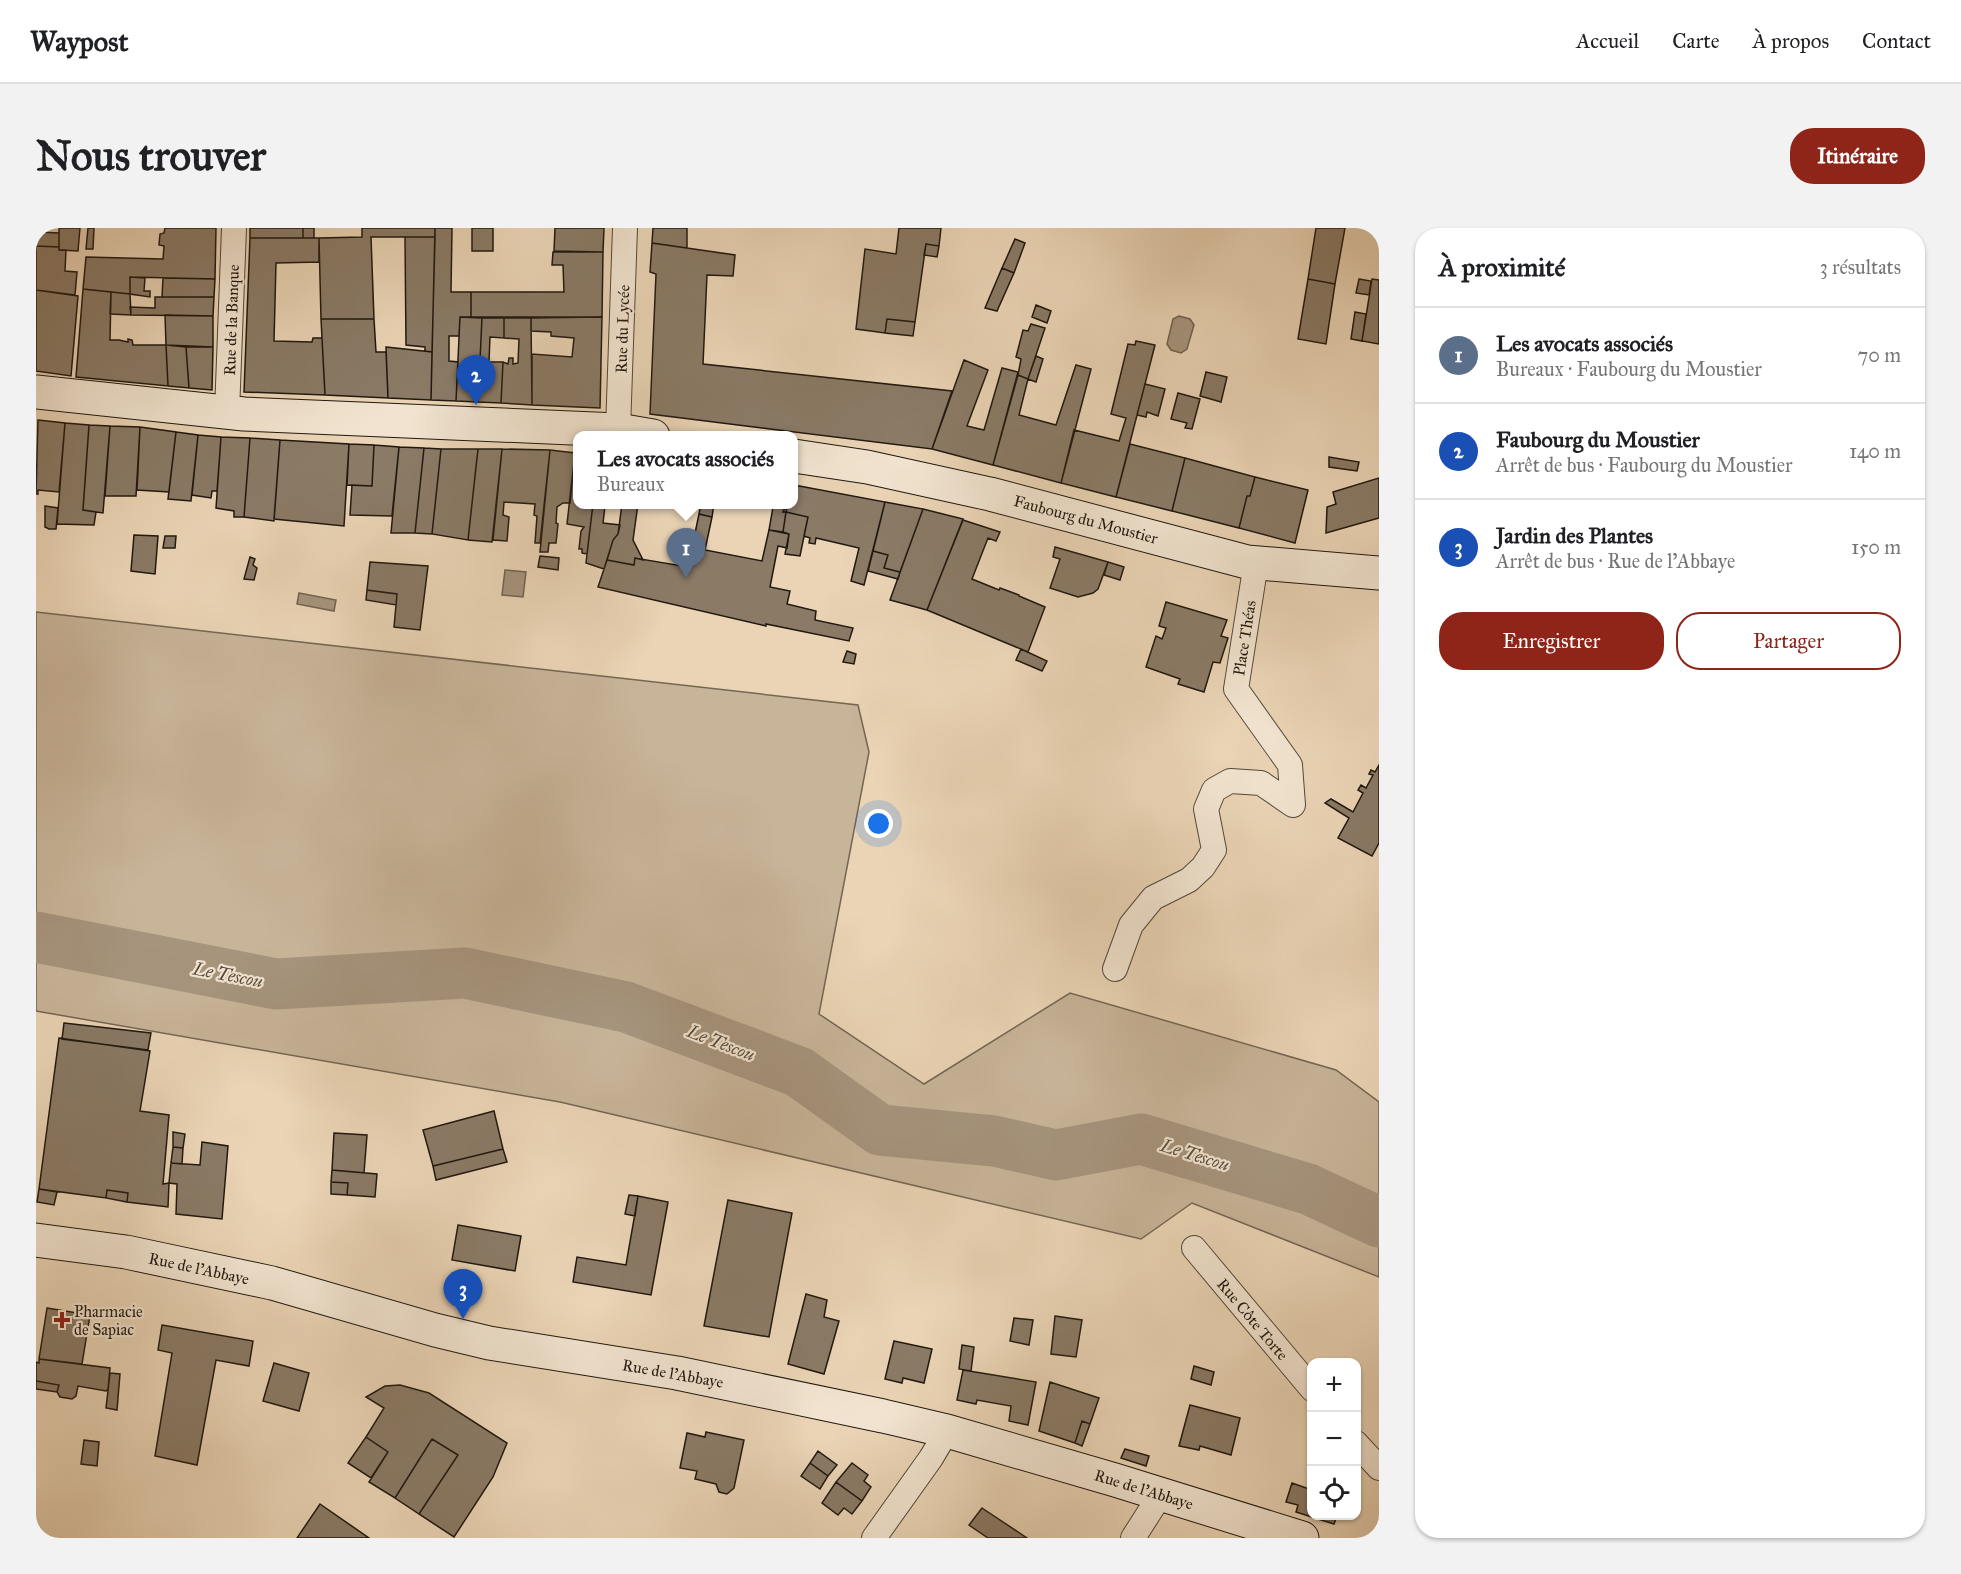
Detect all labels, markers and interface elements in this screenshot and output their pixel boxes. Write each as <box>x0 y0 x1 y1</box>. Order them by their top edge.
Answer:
text: Waypost <box>30 24 128 59</box>
text: Accueil <box>1576 28 1639 54</box>
text: Carte <box>1672 28 1720 54</box>
text: À propos <box>1753 28 1829 54</box>
text: Contact <box>1862 28 1931 54</box>
button: Itinéraire <box>1790 128 1925 184</box>
text: Nous trouver <box>36 130 266 182</box>
text: À proximité <box>1439 251 1565 283</box>
text: 3 résultats <box>1820 255 1901 279</box>
street label: Rue de la Banque <box>220 264 244 376</box>
street label: Rue du Lycée <box>611 284 634 374</box>
text: Les avocats associés <box>1496 330 1673 357</box>
text: 1 <box>1455 343 1462 367</box>
text: 70 m <box>1858 343 1901 367</box>
pin: 2 <box>456 356 496 405</box>
text: Bureaux · Faubourg du Moustier <box>1496 357 1762 381</box>
text: Faubourg du Moustier <box>1496 426 1700 453</box>
popup <box>573 431 798 509</box>
text: 2 <box>1454 439 1463 463</box>
text: 140 m <box>1849 439 1901 463</box>
text: Les avocats associés <box>597 445 774 472</box>
text: Arrêt de bus · Faubourg du Moustier <box>1496 453 1793 477</box>
text: Bureaux <box>597 472 665 496</box>
street label: Faubourg du Moustier <box>1012 491 1160 549</box>
text: Jardin des Plantes <box>1496 522 1653 549</box>
pin: 1 <box>666 528 706 578</box>
text: 3 <box>1455 535 1463 559</box>
text: 150 m <box>1851 535 1901 559</box>
text: Arrêt de bus · Rue de l'Abbaye <box>1496 549 1735 573</box>
street label: Place Théas <box>1229 599 1260 677</box>
button: Enregistrer <box>1439 612 1664 670</box>
button: Partager <box>1676 612 1901 670</box>
your location <box>864 809 893 838</box>
water label: Le Tescou <box>190 957 265 993</box>
water label: Le Tescou <box>683 1020 758 1066</box>
water label: Le Tescou <box>1157 1134 1232 1176</box>
street label: Rue de l'Abbaye <box>147 1249 251 1288</box>
pin: 3 <box>444 1270 482 1319</box>
street label: Rue Côte Torte <box>1213 1275 1292 1364</box>
place label: Pharmacie de Sapiac <box>74 1302 143 1339</box>
marker: Pharmacie de Sapiac <box>55 1313 69 1327</box>
street label: Rue de l'Abbaye <box>621 1355 725 1392</box>
map controls <box>1307 1358 1361 1520</box>
button: + <box>1307 1358 1361 1412</box>
button: − <box>1307 1412 1361 1466</box>
street label: Rue de l'Abbaye <box>1092 1465 1196 1514</box>
button: locate <box>1307 1466 1361 1520</box>

